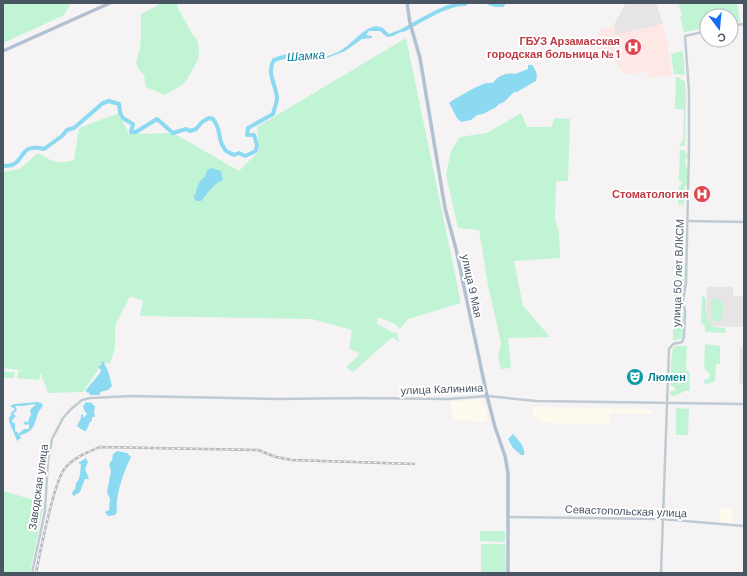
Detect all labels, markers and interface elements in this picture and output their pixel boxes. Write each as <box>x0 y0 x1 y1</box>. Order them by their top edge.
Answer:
north arrow <box>699 8 739 48</box>
text: С <box>716 30 728 45</box>
place label: ГБУЗ Арзамасская городская больница № 1 <box>487 34 620 61</box>
hospital icon: ГБУЗ Арзамасская городская больница № 1 <box>623 37 643 57</box>
water label: Шамка <box>286 47 326 65</box>
hospital icon: Стоматология <box>692 184 712 204</box>
place label: Стоматология <box>612 187 689 201</box>
street label: улица 50 лет ВЛКСМ <box>669 219 687 327</box>
street label: улица 9 Мая <box>458 253 486 319</box>
theatre icon: Люмен <box>625 367 645 387</box>
place label: Люмен <box>648 370 686 384</box>
street label: улица Калинина <box>400 381 484 397</box>
street label: Заводская улица <box>25 442 51 531</box>
street label: Севастопольская улица <box>565 502 688 520</box>

